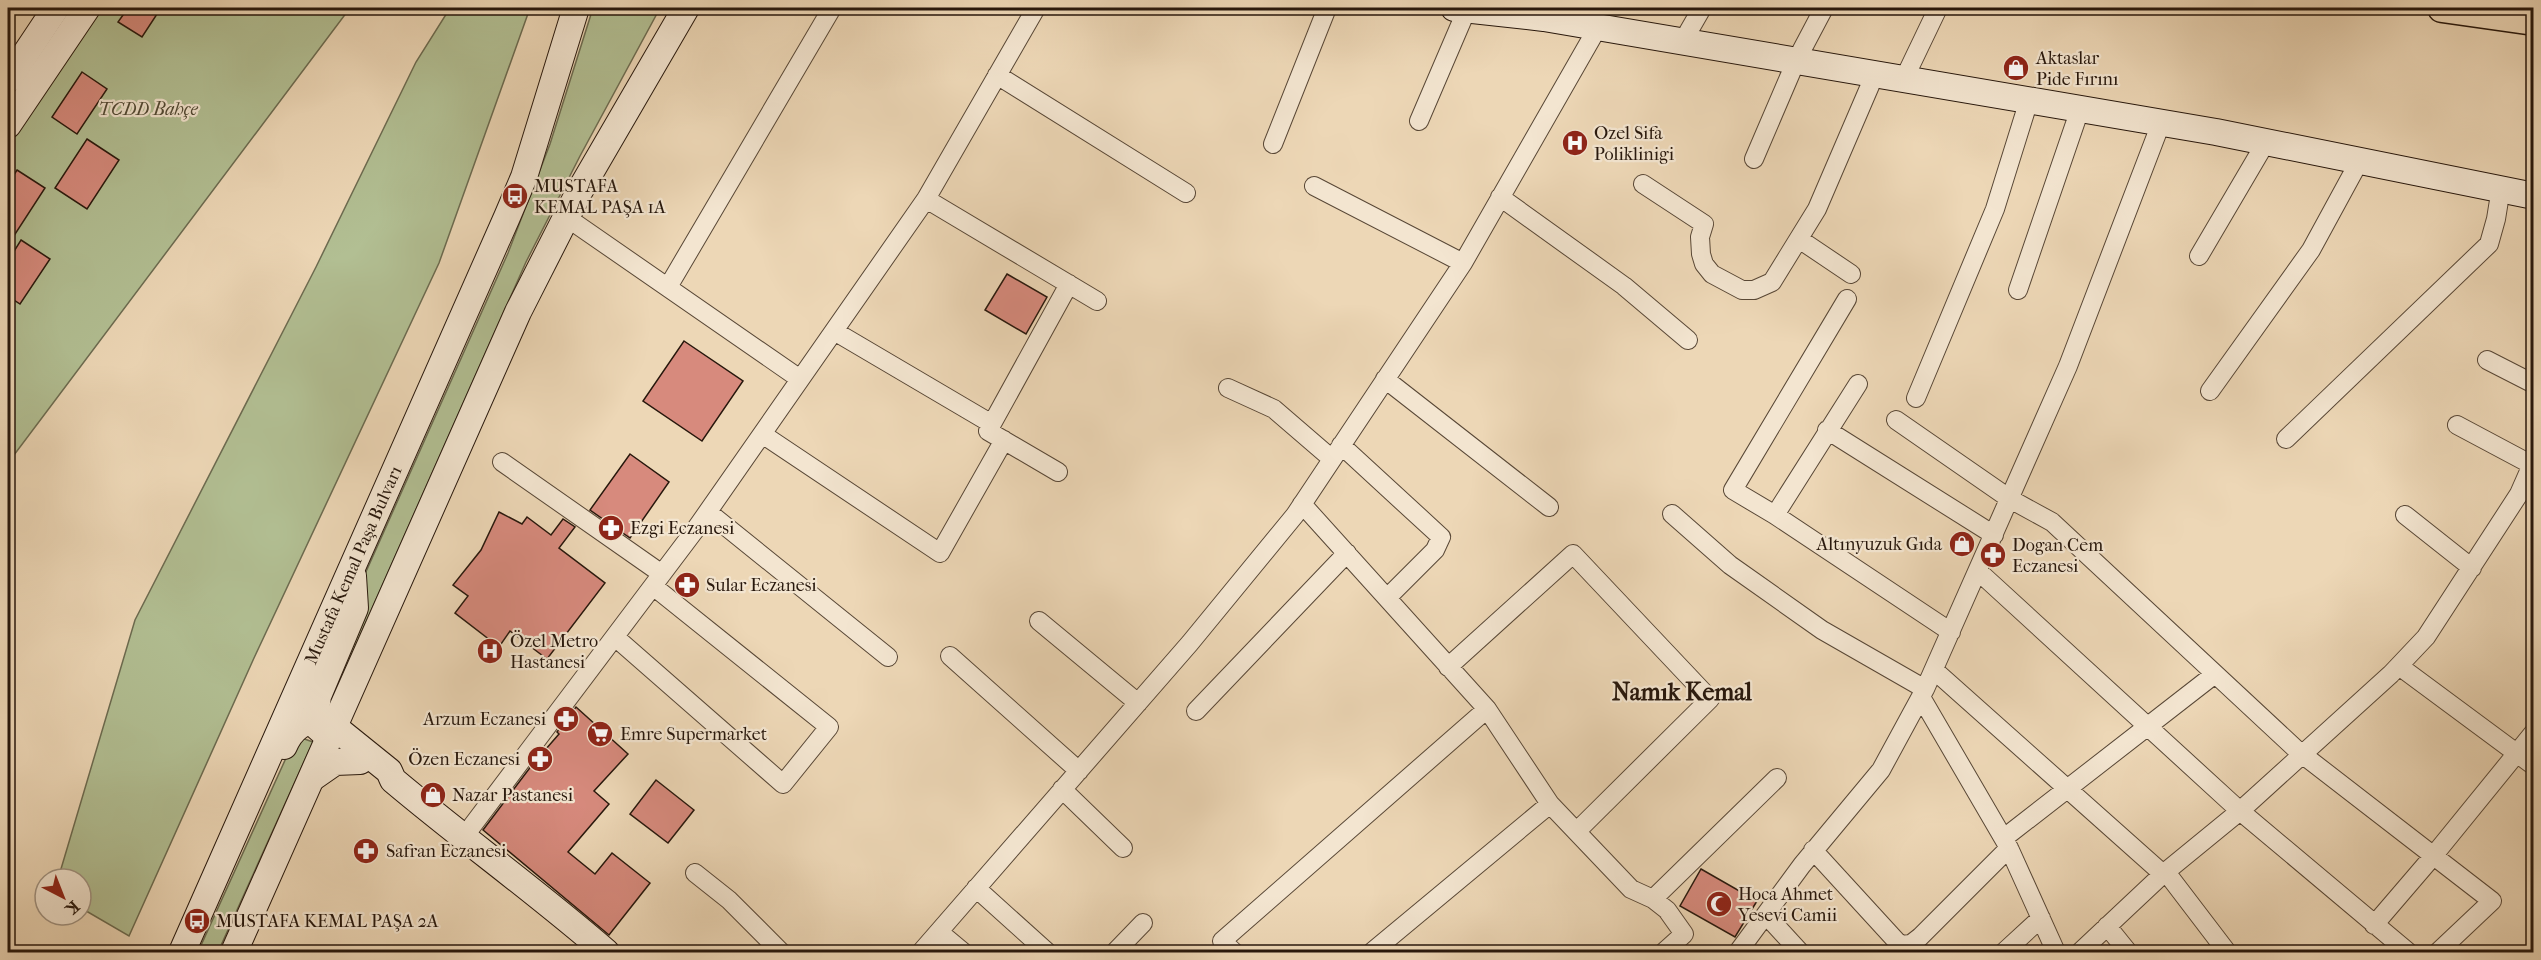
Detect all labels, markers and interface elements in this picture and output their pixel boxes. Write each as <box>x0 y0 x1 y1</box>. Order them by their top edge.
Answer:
place label: Aktaslar Pide Fırını <box>2035 48 2119 90</box>
shop icon: Aktaslar Pide Fırını <box>2001 53 2031 83</box>
park label: TCDD Bahçe <box>98 99 199 120</box>
place label: Ozel Sifa Poliklinigi <box>1594 123 1675 165</box>
hospital icon: Ozel Sifa Poliklinigi <box>1560 128 1590 158</box>
place label: MUSTAFA KEMAL PAŞA 1A <box>534 176 666 218</box>
bus stop icon: MUSTAFA KEMAL PAŞA 1A <box>500 181 530 211</box>
street label: Mustafa Kemal Paşa Bulvarı <box>300 462 406 668</box>
pharmacy icon: Ezgi Eczanesi <box>596 513 626 543</box>
place label: Ezgi Eczanesi <box>630 518 735 539</box>
shop icon: Altınyuzuk Gıda <box>1947 529 1977 559</box>
place label: Altınyuzuk Gıda <box>1816 534 1943 555</box>
place label: Dogan Cem Eczanesi <box>2012 535 2103 577</box>
pharmacy icon: Dogan Cem Eczanesi <box>1978 540 2008 570</box>
pharmacy icon: Sular Eczanesi <box>672 570 702 600</box>
place label: Sular Eczanesi <box>706 575 817 596</box>
place label: Özel Metro Hastanesi <box>510 630 598 673</box>
hospital icon: Özel Metro Hastanesi <box>475 636 505 666</box>
district label: Namık Kemal <box>1612 678 1752 706</box>
pharmacy icon: Arzum Eczanesi <box>551 704 581 734</box>
place label: Arzum Eczanesi <box>422 709 547 730</box>
supermarket icon: Emre Supermarket <box>585 719 615 749</box>
place label: Emre Supermarket <box>620 724 768 745</box>
pharmacy icon: Özen Eczanesi <box>525 744 555 774</box>
place label: Özen Eczanesi <box>408 748 521 770</box>
shop icon: Nazar Pastanesi <box>418 780 448 810</box>
place label: Nazar Pastanesi <box>452 785 574 806</box>
pharmacy icon: Safran Eczanesi <box>351 836 381 866</box>
place label: Safran Eczanesi <box>386 841 507 862</box>
north arrow <box>33 867 93 927</box>
place label: Hoca Ahmet Yesevi Camii <box>1737 884 1838 926</box>
mosque icon: Hoca Ahmet Yesevi Camii <box>1704 889 1734 919</box>
text: K <box>61 897 83 920</box>
bus stop icon: MUSTAFA KEMAL PAŞA 2A <box>182 906 212 936</box>
place label: MUSTAFA KEMAL PAŞA 2A <box>216 911 439 932</box>

